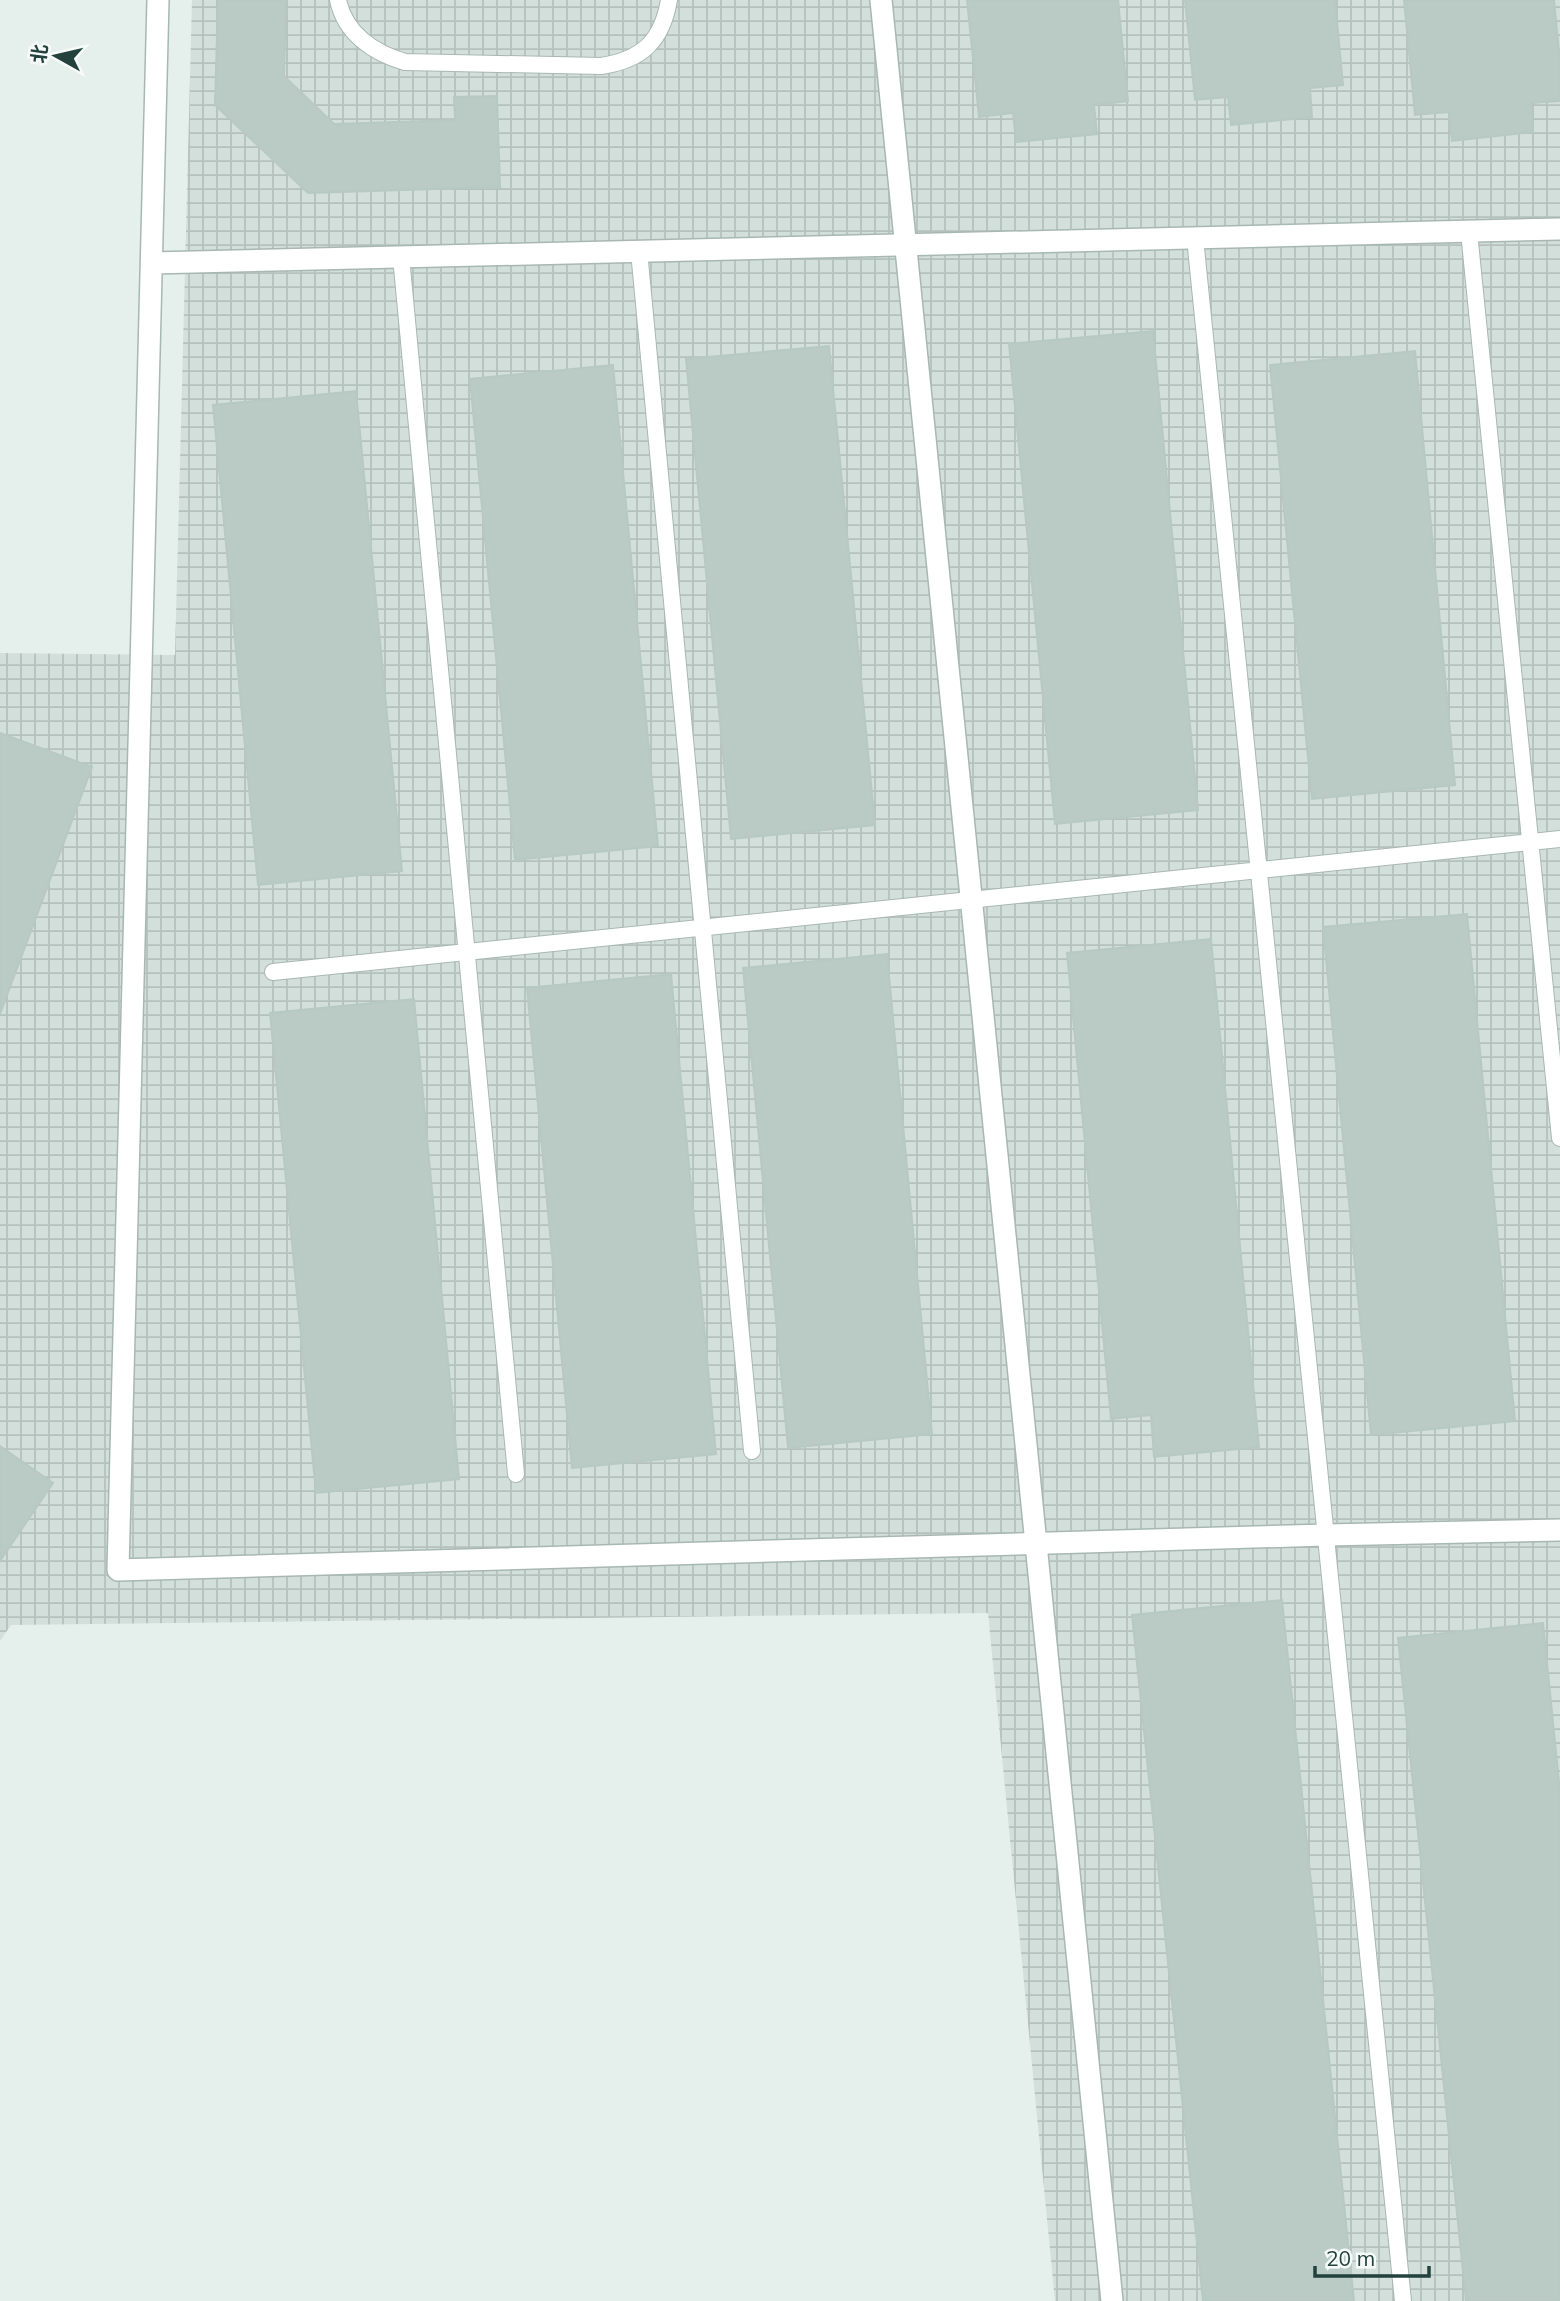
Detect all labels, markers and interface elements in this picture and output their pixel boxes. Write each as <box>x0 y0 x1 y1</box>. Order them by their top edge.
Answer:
north arrow <box>21 21 91 91</box>
text: 北 <box>26 43 52 65</box>
scale bar <box>1315 2234 1429 2278</box>
text: 20 m <box>1326 2245 1375 2271</box>

